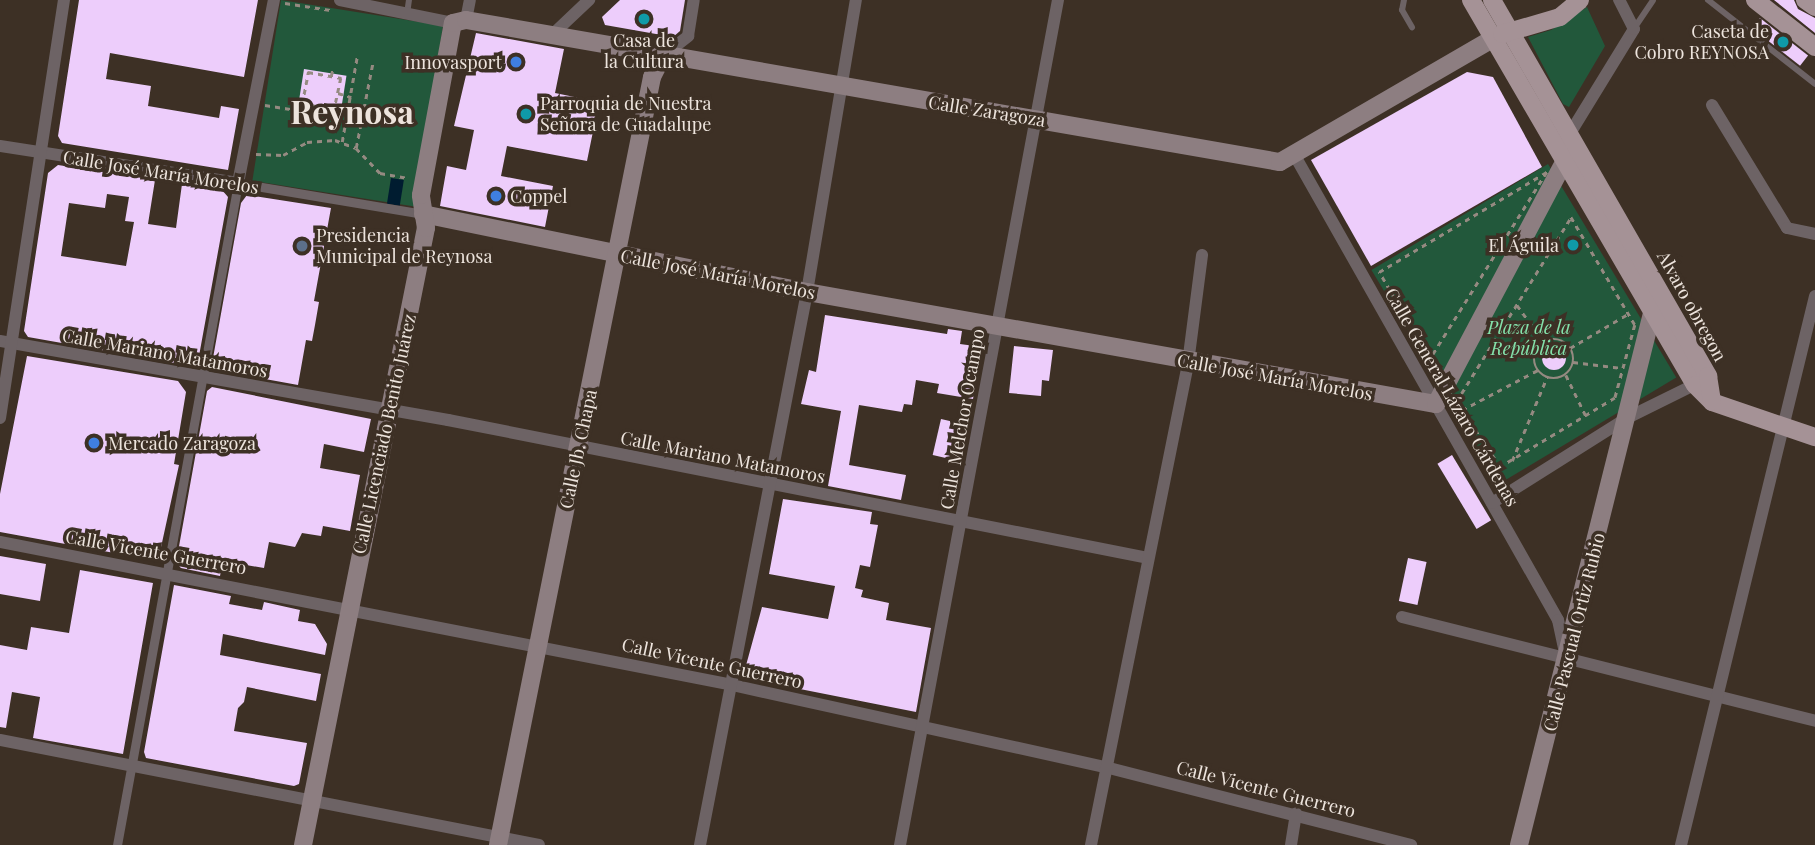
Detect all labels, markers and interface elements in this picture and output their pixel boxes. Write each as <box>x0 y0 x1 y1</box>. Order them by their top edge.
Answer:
marker: Casa de la Cultura <box>636 11 652 27</box>
place label: Caseta de Cobro REYNOSA <box>1634 21 1769 64</box>
place label: Casa de la Cultura <box>604 30 684 72</box>
marker: Caseta de Cobro REYNOSA <box>1775 34 1791 50</box>
place label: Innovasport <box>404 51 502 73</box>
marker: Innovasport <box>508 54 524 70</box>
street label: Calle Zaragoza <box>927 91 1047 131</box>
district label: Reynosa <box>290 92 414 130</box>
place label: Parroquia de Nuestra Señora de Guadalupe <box>540 93 712 136</box>
marker: Parroquia de Nuestra Señora de Guadalupe <box>518 106 534 122</box>
street label: Calle José María Morelos <box>61 146 261 198</box>
place label: Coppel <box>510 185 567 207</box>
marker: Coppel <box>488 188 504 204</box>
place label: Presidencia Municipal de Reynosa <box>316 225 492 268</box>
place label: El Águila <box>1488 234 1559 256</box>
marker: El Águila <box>1565 237 1581 253</box>
marker: Presidencia Municipal de Reynosa <box>294 238 310 254</box>
street label: Calle José María Morelos <box>619 244 817 304</box>
street label: Alvaro obregon <box>1653 247 1731 365</box>
street label: Calle General Lázaro Cárdenas <box>1380 284 1524 510</box>
street label: Calle Licenciado Benito Juárez <box>348 312 420 556</box>
park label: Plaza de la República <box>1487 317 1571 360</box>
street label: Calle Mariano Matamoros <box>61 324 269 382</box>
street label: Calle Melchor Ocampo <box>935 327 989 511</box>
street label: Calle José María Morelos <box>1176 349 1374 405</box>
street label: Calle Jb. Chapa <box>555 387 601 511</box>
street label: Calle Mariano Matamoros <box>619 427 827 487</box>
place label: Mercado Zaragoza <box>108 432 256 454</box>
marker: Mercado Zaragoza <box>86 435 102 451</box>
street label: Calle Vicente Guerrero <box>63 525 249 579</box>
street label: Calle Pascual Ortiz Rubio <box>1539 531 1609 733</box>
street label: Calle Vicente Guerrero <box>620 633 804 693</box>
street label: Calle Vicente Guerrero <box>1174 756 1358 822</box>

